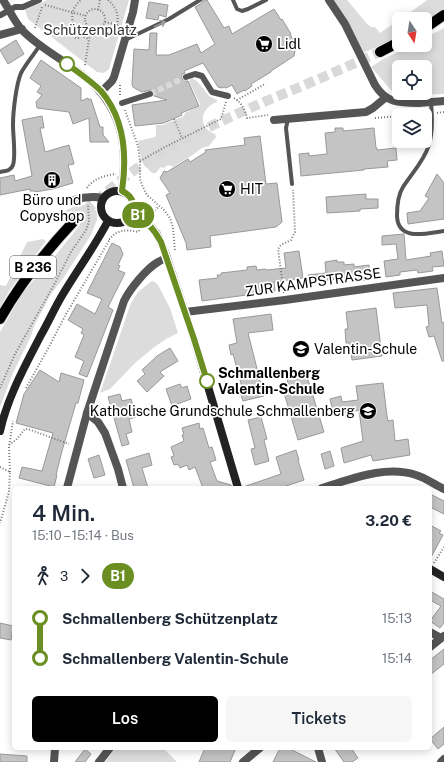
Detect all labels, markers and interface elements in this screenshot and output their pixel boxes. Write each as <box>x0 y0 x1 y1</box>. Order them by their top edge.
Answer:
north arrow <box>392 12 432 52</box>
map controls <box>392 12 432 148</box>
one-way arrow <box>154 19 166 27</box>
park label: Schützenplatz <box>43 22 137 38</box>
supermarket icon: Lidl <box>254 34 274 54</box>
place label: Lidl <box>277 36 301 52</box>
unlabelled marker <box>59 56 75 72</box>
button: locate <box>392 60 432 100</box>
button: layers <box>392 108 432 148</box>
building icon: Büro und Copyshop <box>42 170 62 190</box>
supermarket icon: HIT <box>217 179 237 199</box>
place label: HIT <box>240 181 263 197</box>
place label: Büro und Copyshop <box>20 192 84 224</box>
line badge: B1 <box>120 202 156 228</box>
text: B1 <box>130 207 146 223</box>
road number: B 236 <box>10 256 56 278</box>
street label: ZUR KAMPSTRASSE <box>244 265 382 299</box>
school or university icon: Valentin-Schule <box>291 339 311 359</box>
place label: Valentin-Schule <box>314 341 417 357</box>
place label: Schmallenberg Valentin-Schule <box>218 365 325 397</box>
marker: Schmallenberg Valentin-Schule <box>199 373 215 389</box>
school or university icon: Katholische Grundschule Schmallenberg <box>358 401 378 421</box>
place label: Katholische Grundschule Schmallenberg <box>90 403 355 419</box>
text: 4 Min. <box>32 500 95 526</box>
text: 3.20 € <box>365 512 412 529</box>
text: 15:10 – 15:14 · Bus <box>32 528 134 543</box>
icon: walk <box>32 565 54 587</box>
icon: forward <box>74 565 96 587</box>
text: B1 <box>110 568 126 584</box>
text: 3 <box>60 569 68 584</box>
text: Schmallenberg Schützenplatz <box>62 610 278 627</box>
text: 15:13 <box>382 611 412 626</box>
text: Schmallenberg Valentin-Schule <box>62 650 289 667</box>
text: 15:14 <box>382 651 412 666</box>
button: Los <box>32 696 218 742</box>
button: Tickets <box>226 696 412 742</box>

